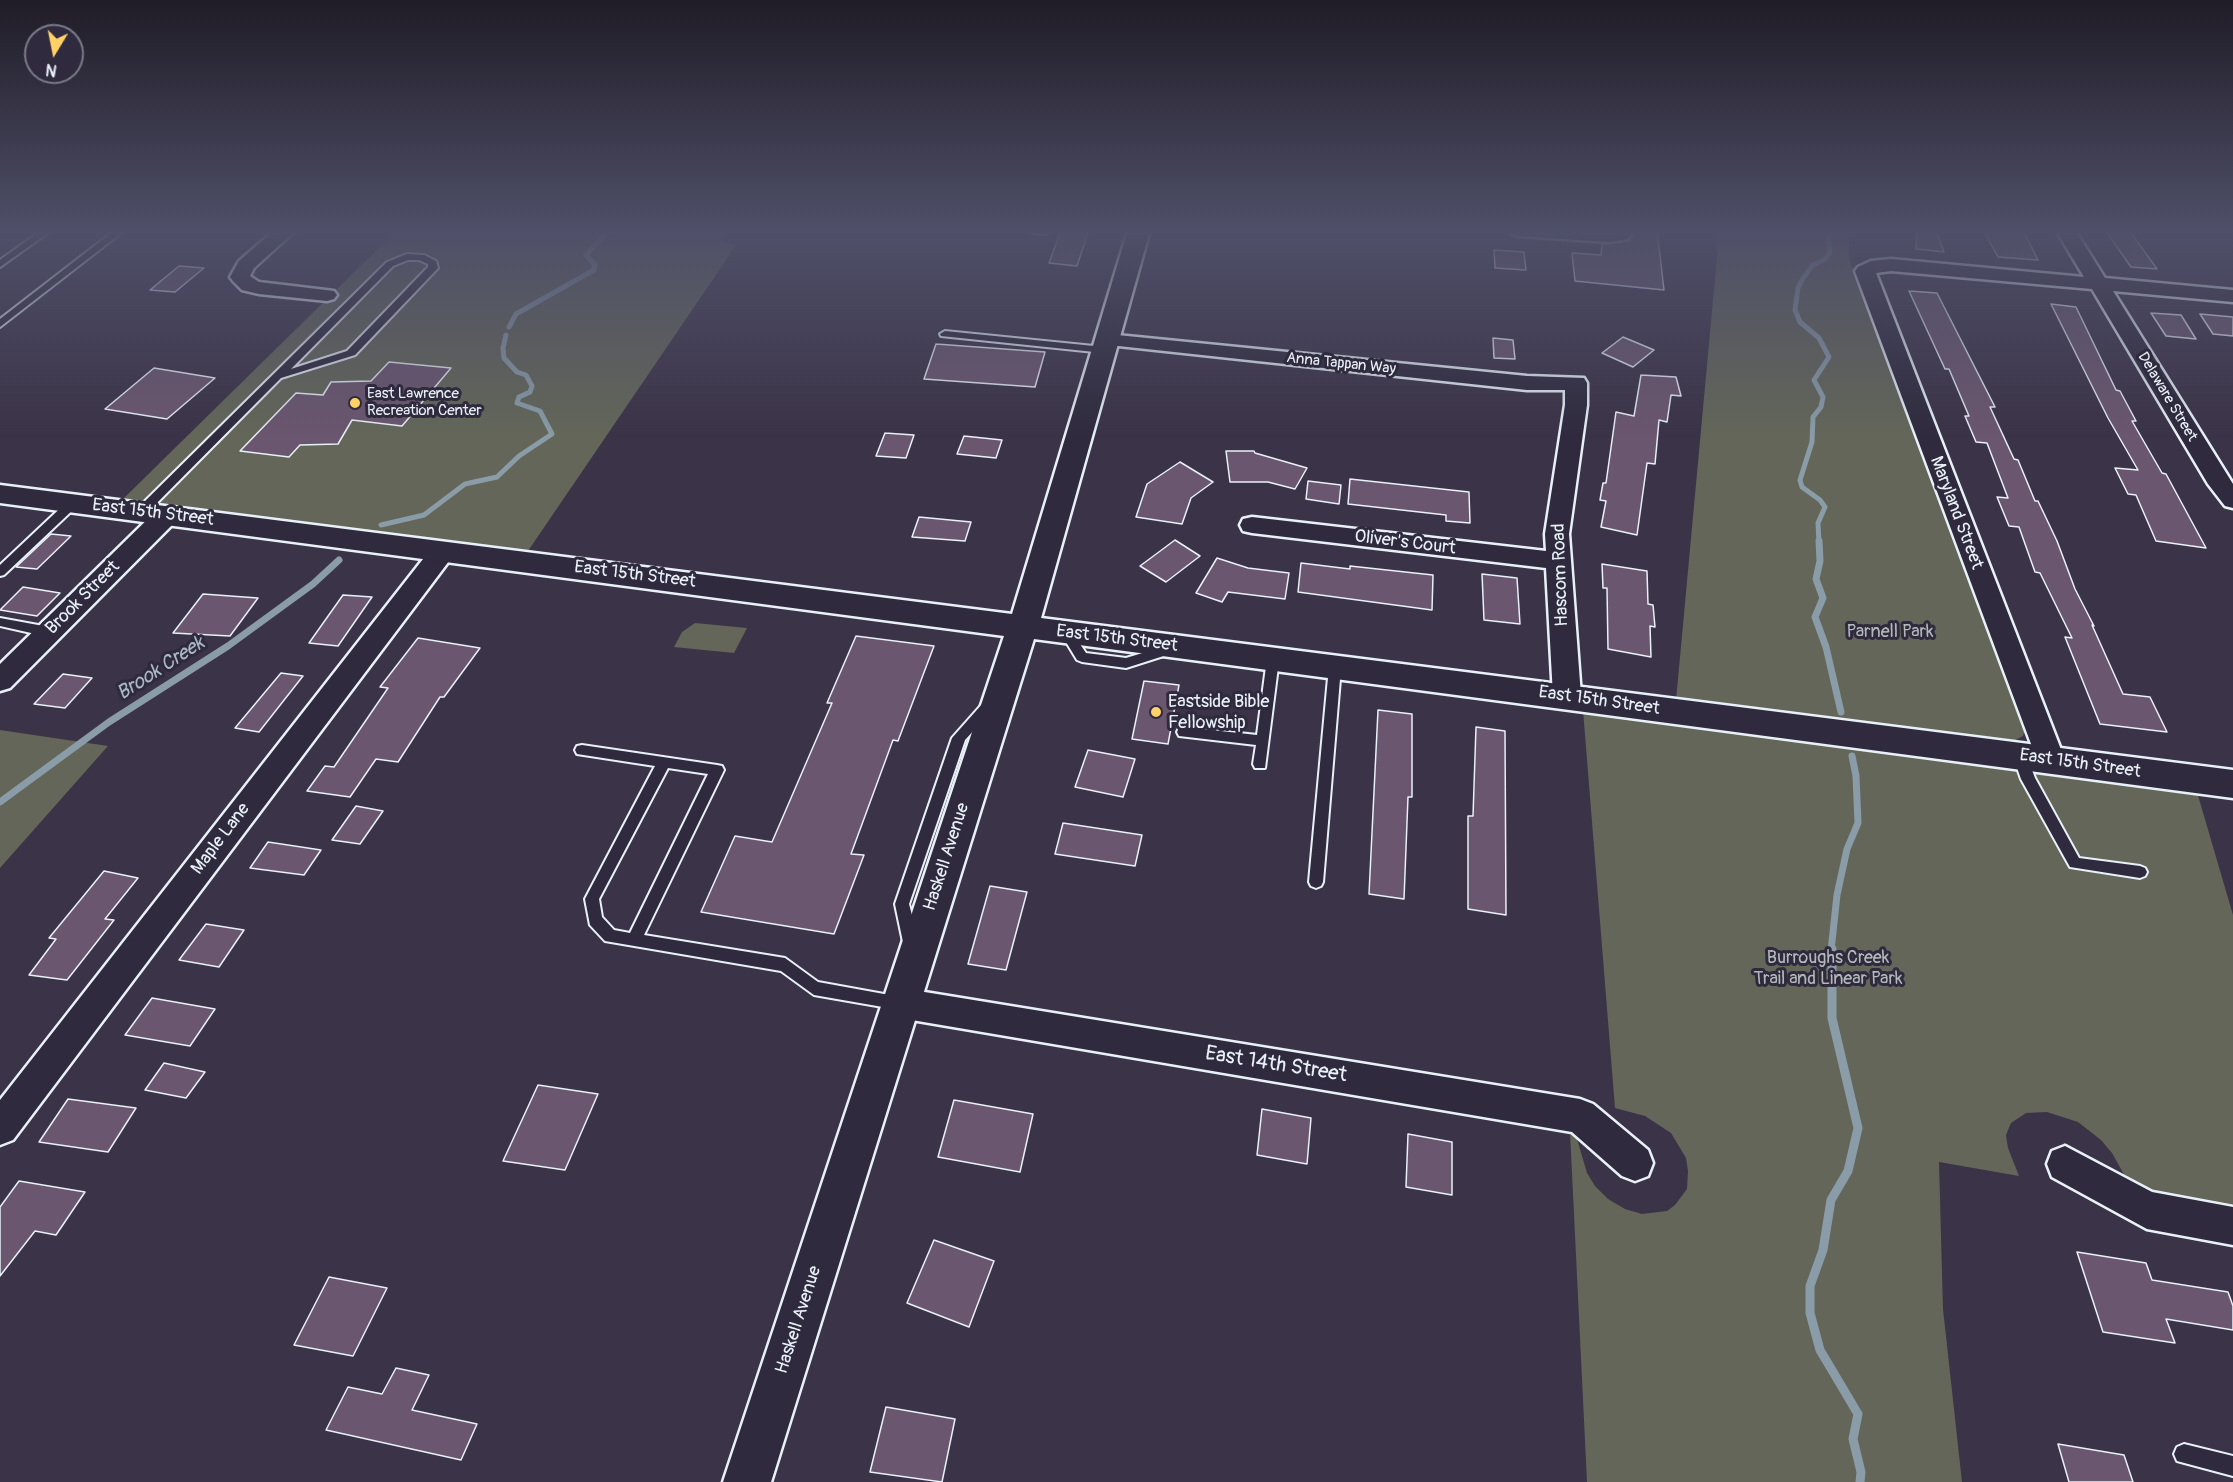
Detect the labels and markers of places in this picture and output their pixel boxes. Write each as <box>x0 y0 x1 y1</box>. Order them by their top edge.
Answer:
place label: East Lawrence Recreation Center <box>367 385 482 420</box>
marker: East Lawrence Recreation Center <box>348 396 362 410</box>
place label: Eastside Bible Fellowship <box>1168 691 1269 734</box>
marker: Eastside Bible Fellowship <box>1149 705 1163 719</box>

